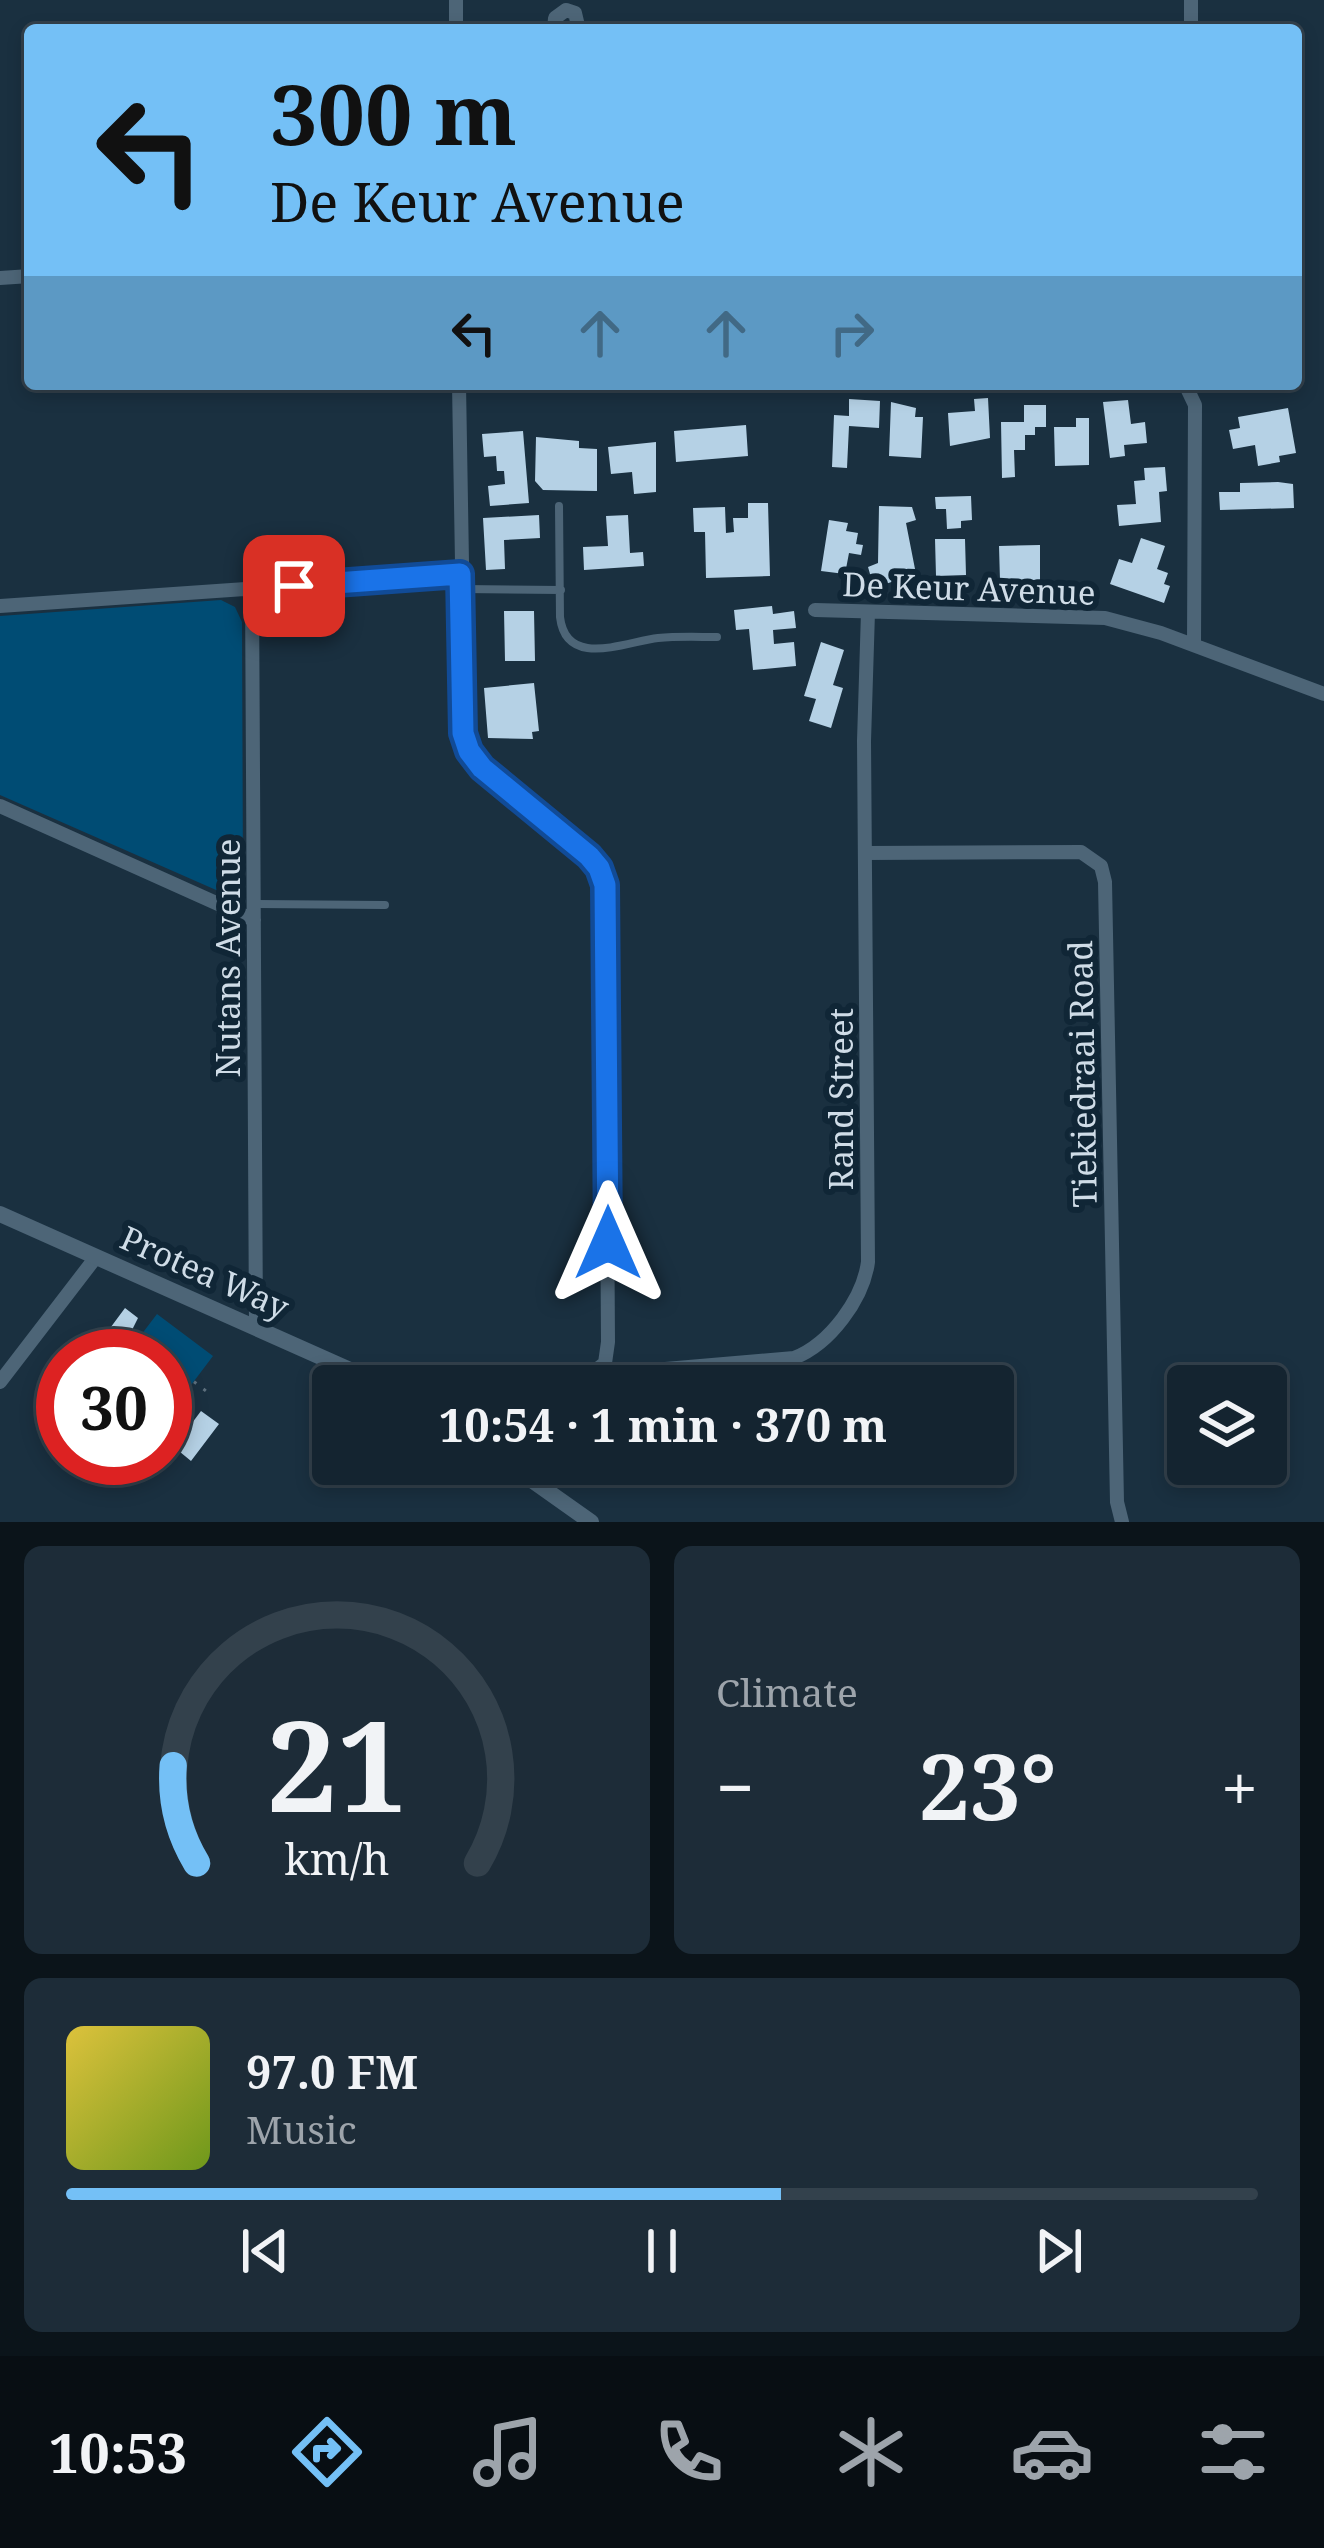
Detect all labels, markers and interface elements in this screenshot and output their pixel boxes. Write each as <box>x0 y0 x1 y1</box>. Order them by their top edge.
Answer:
text: 300 m <box>270 55 517 170</box>
icon: left <box>72 72 228 228</box>
text: De Keur Avenue <box>270 164 685 238</box>
icon: left <box>441 300 507 366</box>
icon: ahead <box>567 300 633 366</box>
icon: ahead <box>693 300 759 366</box>
icon: right <box>819 300 885 366</box>
pin <box>243 535 345 637</box>
icon: arrive <box>261 553 327 619</box>
street label: De Keur Avenue <box>842 561 1096 615</box>
street label: Nutans Avenue <box>205 838 250 1078</box>
street label: Tiekiedraai Road <box>1057 940 1107 1208</box>
street label: Rand Street <box>818 1008 863 1190</box>
position arrow <box>545 1180 671 1306</box>
street label: Protea Way <box>114 1215 297 1329</box>
speed limit sign: 30 <box>36 1329 192 1485</box>
map controls <box>1167 1365 1287 1485</box>
button: layers <box>1167 1365 1287 1485</box>
text: 10:54 · 1 min · 370 m <box>439 1394 887 1455</box>
text: Climate <box>716 1665 858 1718</box>
text: 21 <box>266 1679 408 1849</box>
text: 23° <box>919 1724 1057 1846</box>
text: − <box>716 1741 754 1831</box>
text: + <box>1221 1741 1258 1831</box>
text: km/h <box>284 1829 390 1888</box>
text: 97.0 FM <box>246 2041 418 2102</box>
text: Music <box>246 2102 357 2155</box>
icon: previous <box>232 2218 298 2284</box>
icon: pause <box>629 2218 695 2284</box>
icon: next <box>1026 2218 1092 2284</box>
icon: directions <box>285 2410 369 2494</box>
icon: music <box>466 2410 550 2494</box>
icon: phone <box>647 2410 731 2494</box>
icon: climate <box>829 2410 913 2494</box>
icon: car <box>1010 2410 1094 2494</box>
icon: filters <box>1191 2410 1275 2494</box>
text: 10:53 <box>49 2415 187 2489</box>

